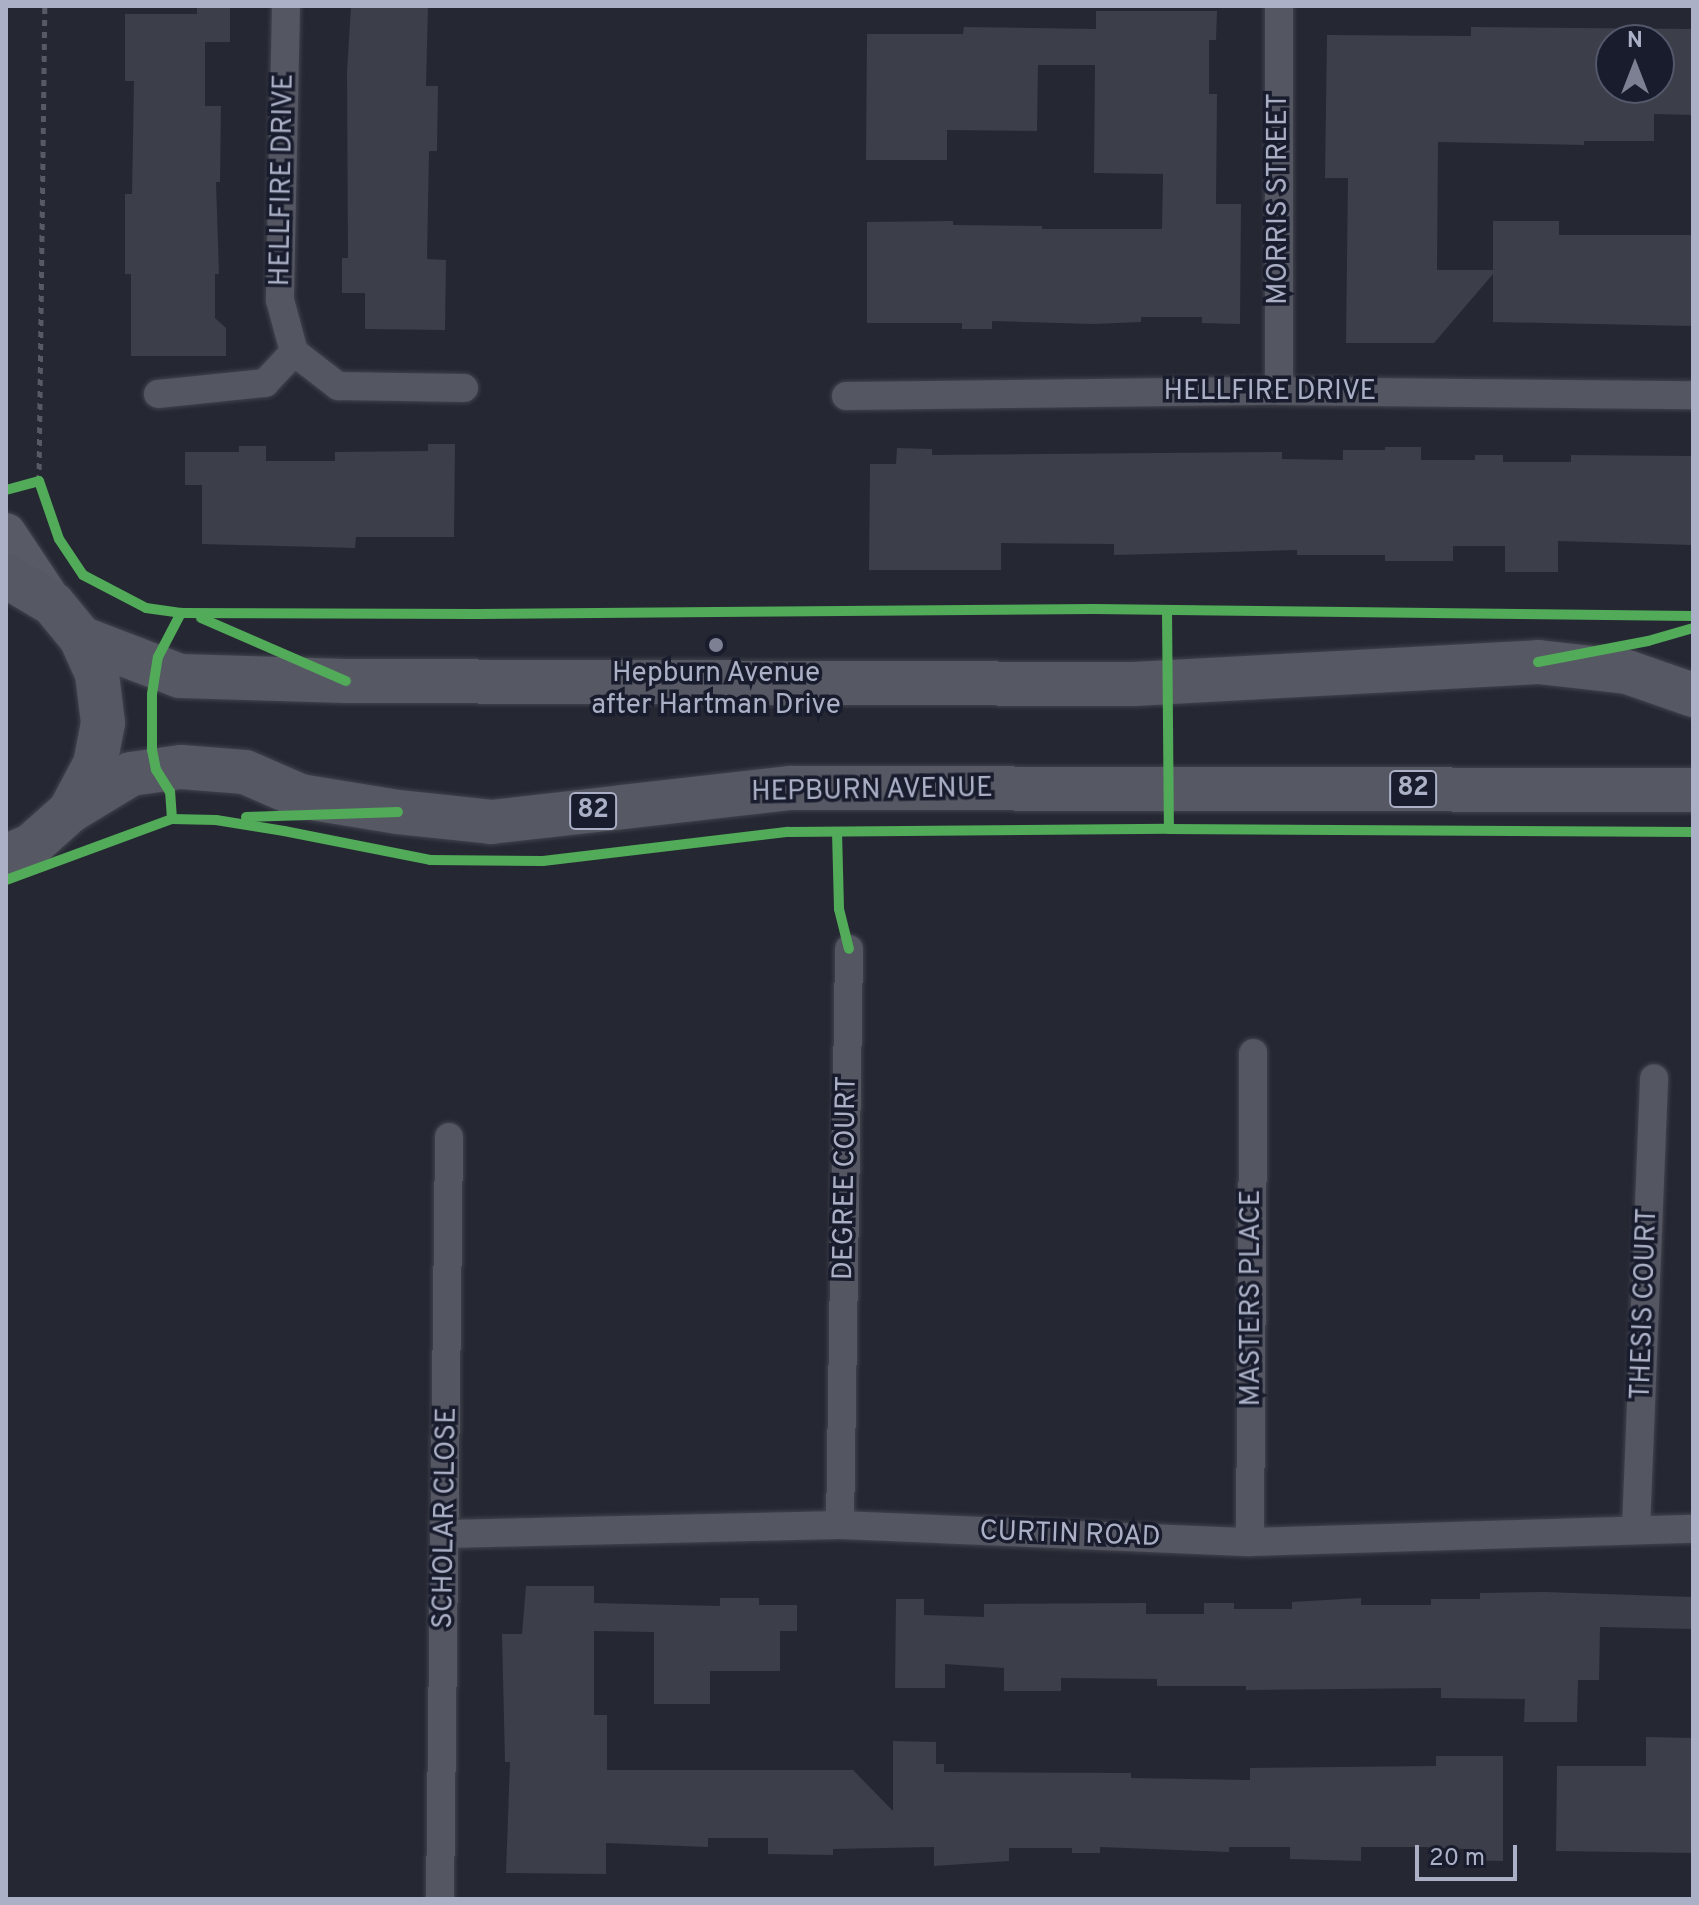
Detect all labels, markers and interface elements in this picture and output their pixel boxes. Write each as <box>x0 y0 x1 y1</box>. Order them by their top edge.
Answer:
north arrow <box>1595 24 1675 104</box>
text: N <box>1627 28 1643 55</box>
street label: HELLFIRE DRIVE <box>264 73 302 287</box>
street label: MORRIS STREET <box>1262 93 1296 305</box>
street label: HELLFIRE DRIVE <box>1164 375 1376 409</box>
marker: Hepburn Avenue after Hartman Drive <box>707 636 725 654</box>
place label: Hepburn Avenue after Hartman Drive <box>591 657 841 723</box>
road number: 82 <box>1389 767 1437 811</box>
street label: HEPBURN AVENUE <box>750 772 994 810</box>
road number: 82 <box>569 789 617 833</box>
street label: DEGREE COURT <box>827 1075 865 1281</box>
street label: MASTERS PLACE <box>1235 1189 1269 1407</box>
street label: THESIS COURT <box>1625 1207 1665 1401</box>
street label: SCHOLAR CLOSE <box>427 1407 465 1629</box>
street label: CURTIN ROAD <box>979 1515 1161 1555</box>
scale bar <box>1419 1829 1521 1879</box>
text: 20 m <box>1429 1844 1485 1874</box>

